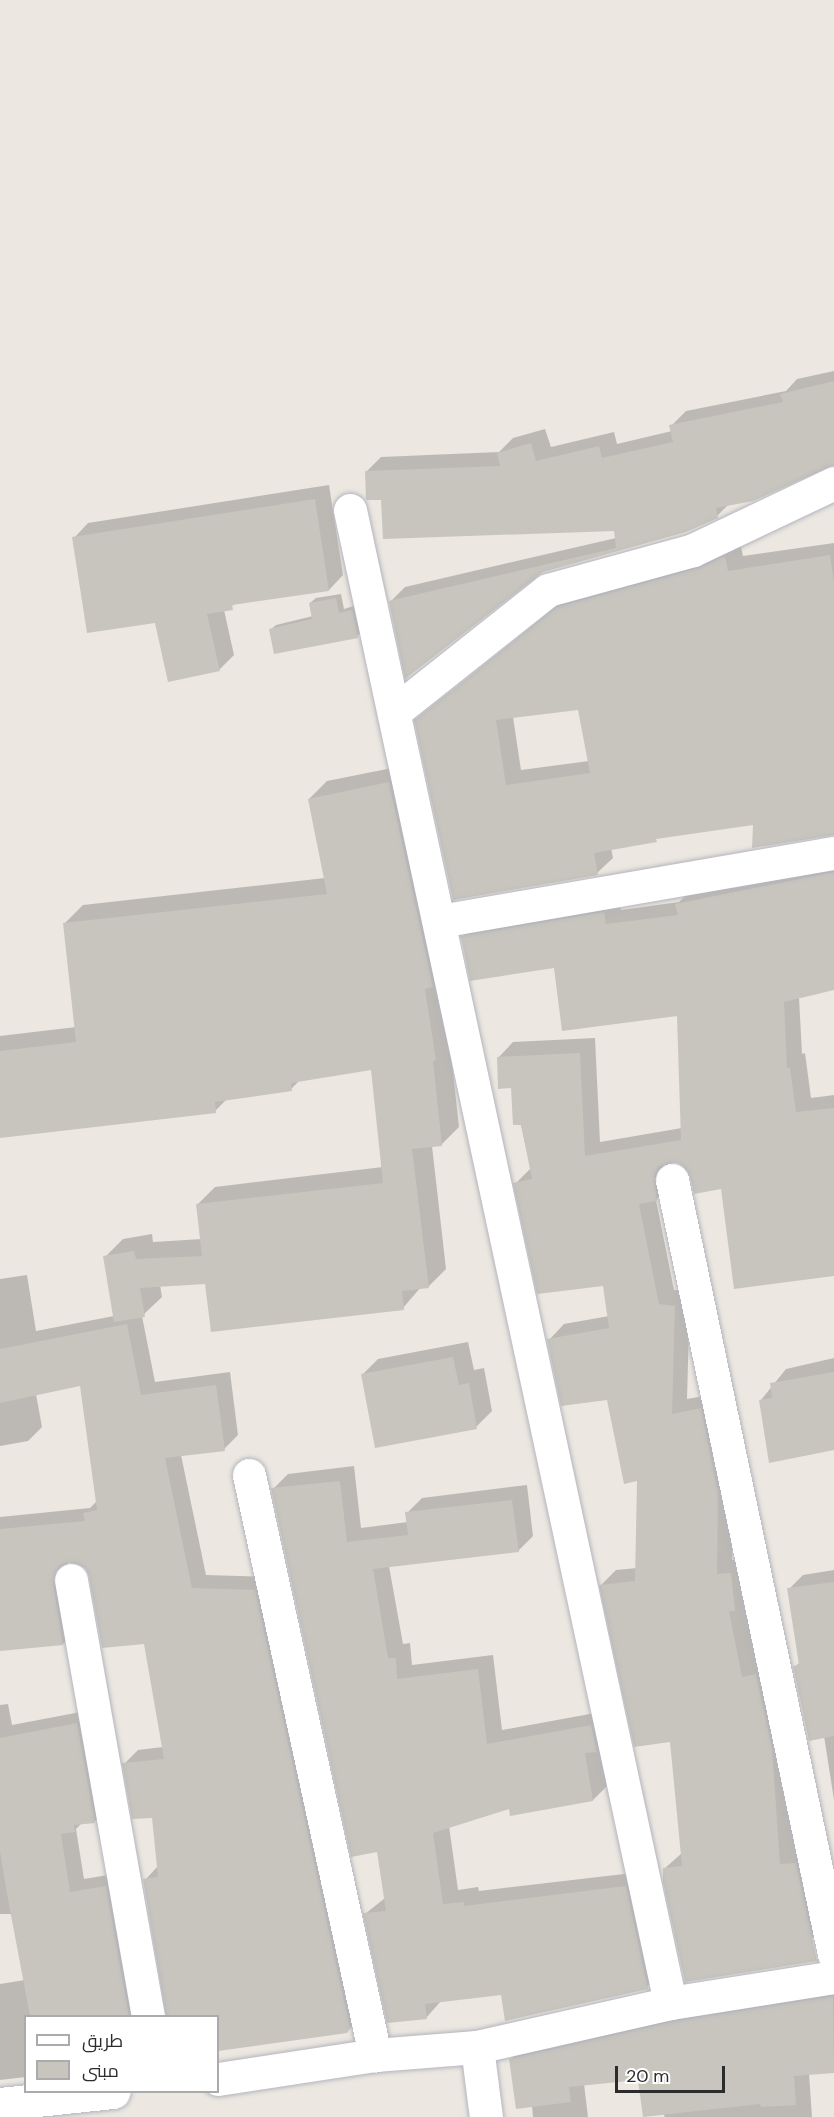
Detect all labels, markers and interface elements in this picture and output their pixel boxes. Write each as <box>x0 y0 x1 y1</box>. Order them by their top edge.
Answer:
legend <box>24 2015 219 2093</box>
text: طريق <box>82 2029 123 2053</box>
scale bar <box>618 2054 728 2092</box>
text: مبنى <box>82 2059 119 2083</box>
text: 20 m <box>626 2064 669 2088</box>

